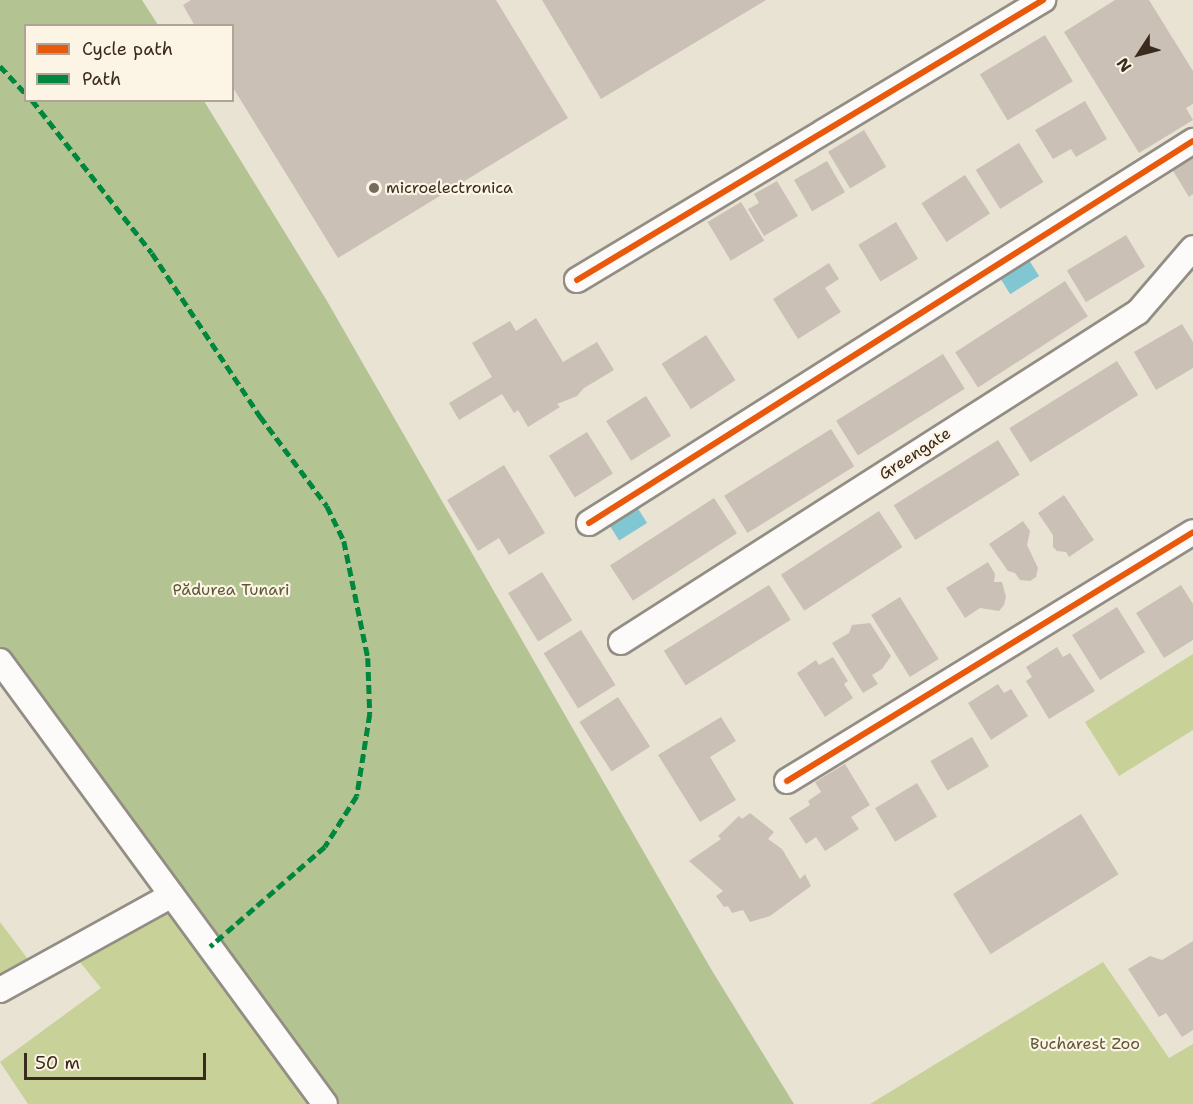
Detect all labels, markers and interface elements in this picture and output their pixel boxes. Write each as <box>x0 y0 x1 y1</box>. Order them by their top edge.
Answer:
legend <box>24 24 234 102</box>
north arrow <box>1109 24 1169 84</box>
text: Cycle path <box>82 37 173 61</box>
text: N <box>1112 54 1136 76</box>
text: Path <box>82 67 121 91</box>
place label: microelectronica <box>386 178 513 198</box>
marker: microelectronica <box>367 181 381 195</box>
street label: Greengate <box>876 424 954 484</box>
park label: Pădurea Tunari <box>173 580 289 600</box>
park label: Bucharest Zoo <box>1030 1034 1140 1054</box>
scale bar <box>27 1041 208 1079</box>
text: 50 m <box>35 1051 80 1075</box>

